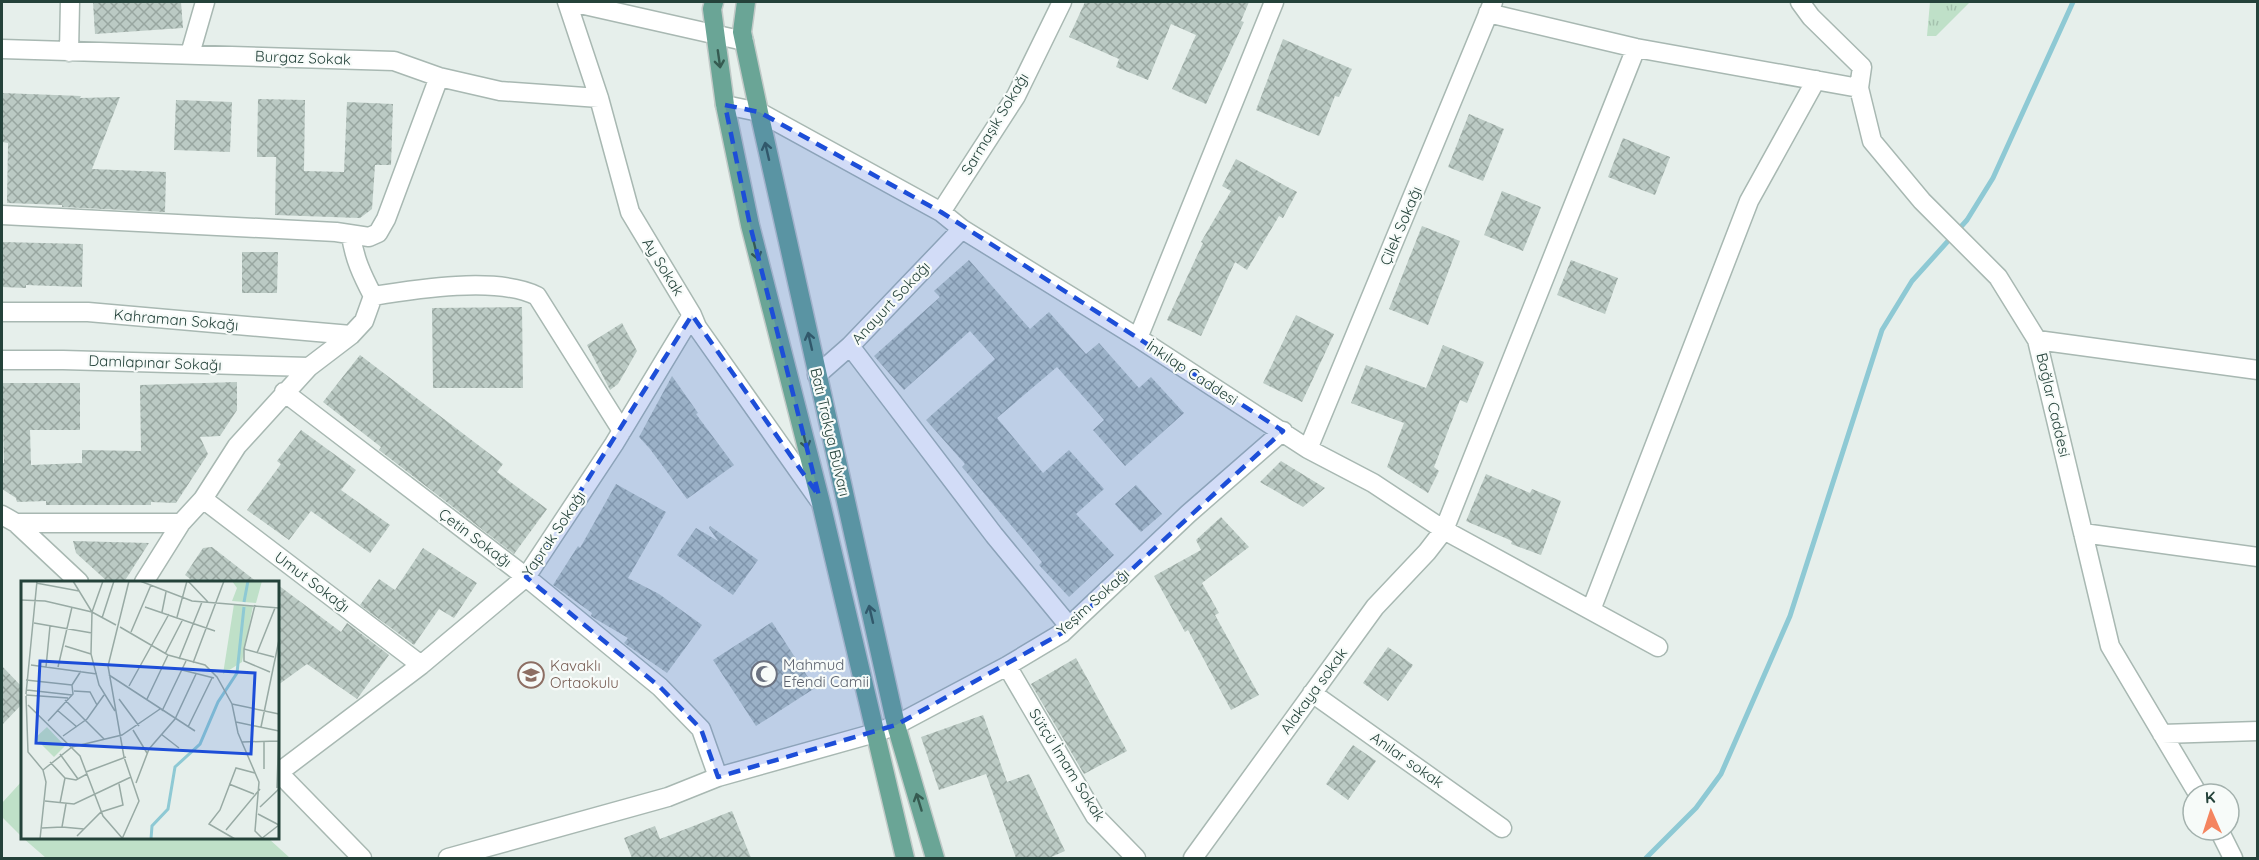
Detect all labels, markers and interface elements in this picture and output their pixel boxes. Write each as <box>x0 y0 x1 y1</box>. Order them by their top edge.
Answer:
street label: Burgaz Sokak <box>255 46 351 69</box>
one-way arrow <box>713 49 724 69</box>
street label: Sarmaşık Sokağı <box>957 69 1032 178</box>
one-way arrow <box>761 142 773 161</box>
street label: Çilek Sokağı <box>1375 183 1426 268</box>
street label: Ay Sokak <box>638 234 689 299</box>
one-way arrow <box>751 241 763 260</box>
street label: Anayurt Sokağı <box>847 257 934 348</box>
street label: Kahraman Sokağı <box>113 305 239 334</box>
one-way arrow <box>803 332 815 351</box>
street label: İnkılap Caddesi <box>1143 336 1242 409</box>
street label: Damlapınar Sokağı <box>88 351 222 374</box>
street label: Bağlar Caddesi <box>2032 351 2075 459</box>
street label: Batı Trakya Bulvarı <box>806 366 854 498</box>
one-way arrow <box>799 430 811 449</box>
street label: Yaprak Sokağı <box>518 487 589 580</box>
street label: Çetin Sokağı <box>435 504 516 571</box>
street label: Umut Sokağı <box>271 547 354 616</box>
street label: Yeşim Sokağı <box>1052 564 1133 639</box>
inset map <box>21 581 279 839</box>
one-way arrow <box>864 604 876 623</box>
street label: Alakaya sokak <box>1276 644 1351 738</box>
place label: Mahmud Efendi Camii <box>783 655 869 691</box>
place label: Kavaklı Ortaokulu <box>550 656 619 692</box>
mosque icon: Mahmud Efendi Camii <box>749 659 779 689</box>
school or university icon: Kavaklı Ortaokulu <box>516 660 546 690</box>
street label: Sütçü İmam Sokak <box>1025 705 1110 825</box>
street label: Anılar sokak <box>1367 727 1448 792</box>
north arrow <box>2181 782 2241 842</box>
text: K <box>2204 787 2216 807</box>
one-way arrow <box>913 793 924 812</box>

